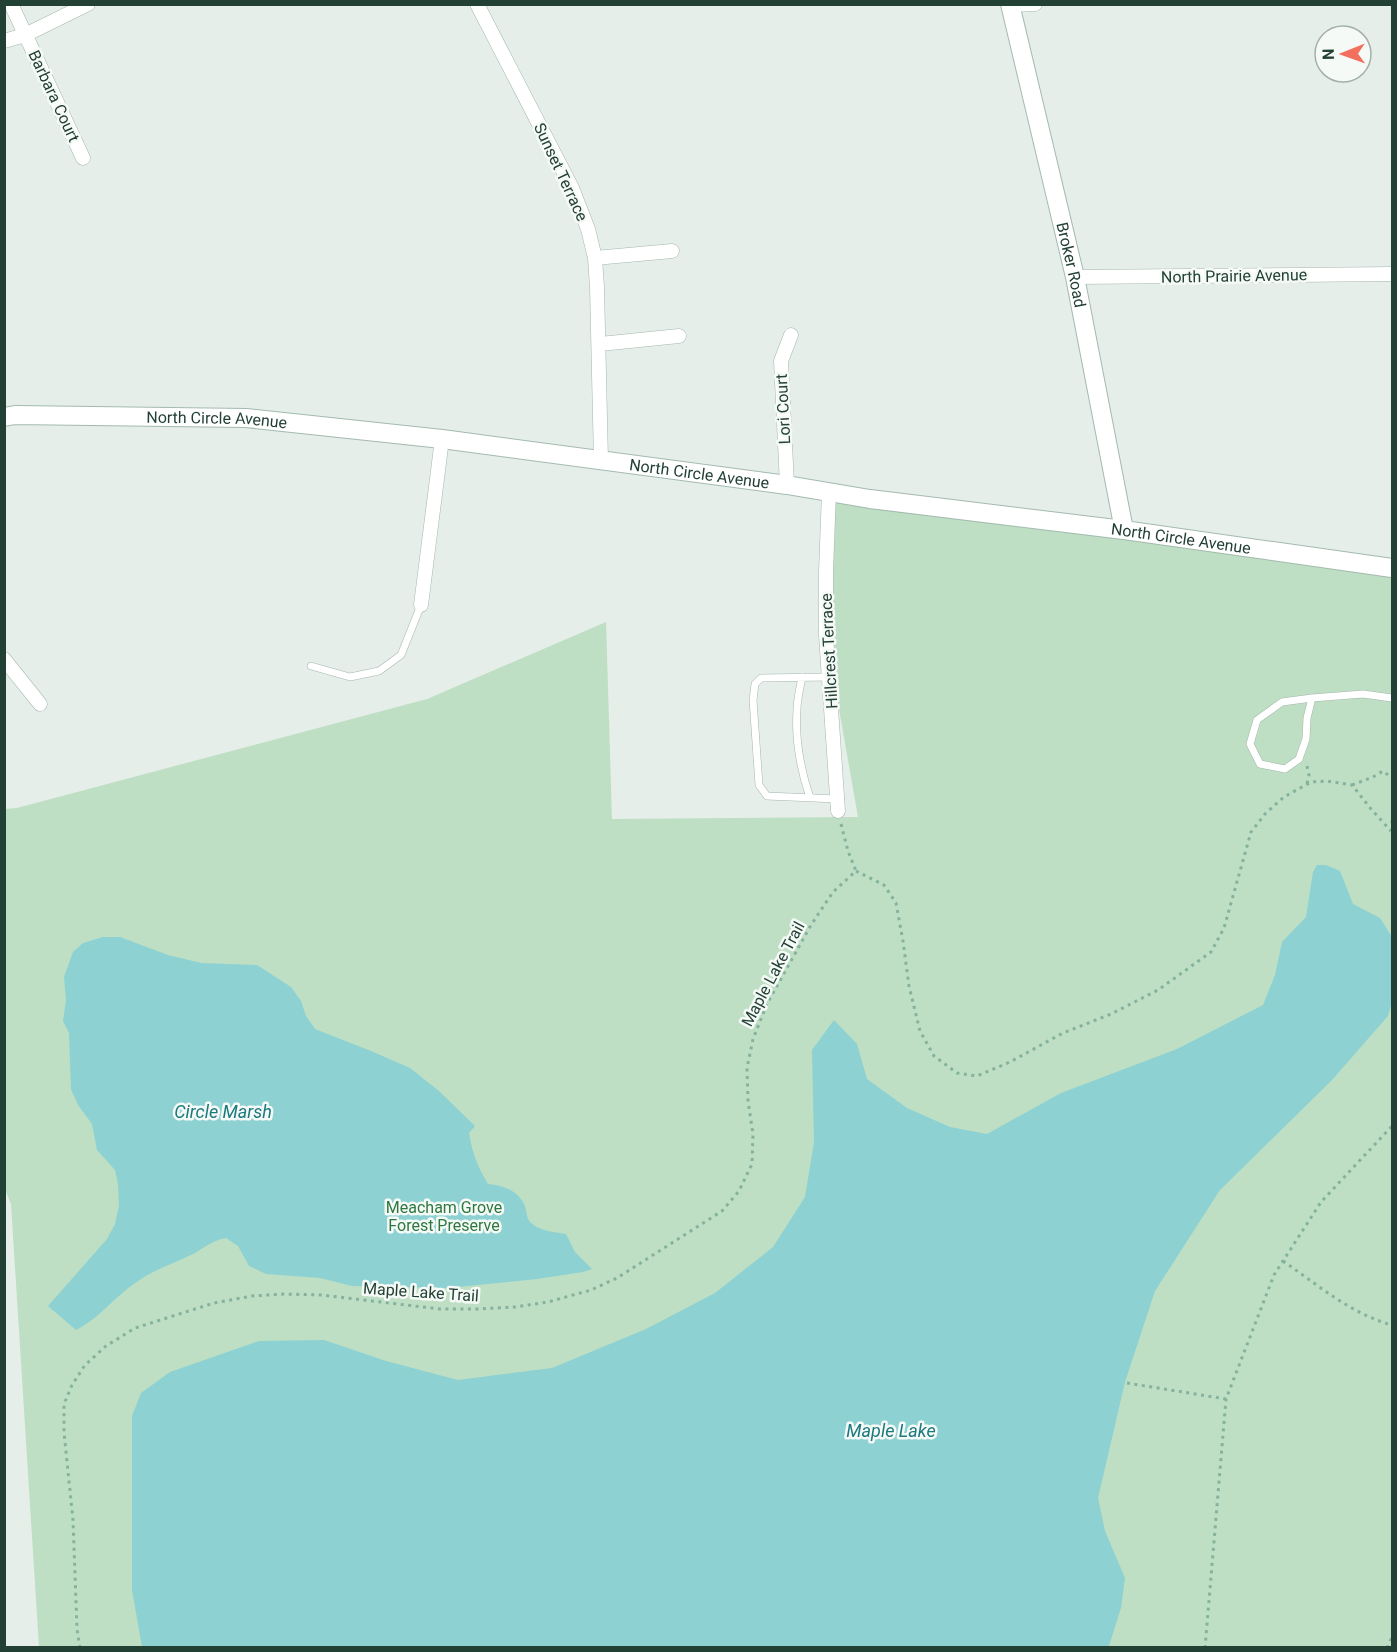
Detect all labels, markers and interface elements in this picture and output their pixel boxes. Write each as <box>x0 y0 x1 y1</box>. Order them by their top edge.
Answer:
north arrow <box>1313 24 1373 84</box>
street label: Barbara Court <box>24 47 84 145</box>
text: N <box>1319 48 1338 60</box>
street label: Sunset Terrace <box>530 120 592 224</box>
street label: Broker Road <box>1053 220 1090 309</box>
street label: North Prairie Avenue <box>1161 265 1307 287</box>
street label: Lori Court <box>772 373 794 445</box>
street label: North Circle Avenue <box>146 407 288 432</box>
street label: North Circle Avenue <box>628 455 771 492</box>
street label: North Circle Avenue <box>1110 519 1252 557</box>
street label: Hillcrest Terrace <box>816 593 842 709</box>
street label: Maple Lake Trail <box>737 918 809 1030</box>
water label: Circle Marsh <box>174 1101 272 1122</box>
park label: Meacham Grove Forest Preserve <box>386 1198 502 1235</box>
street label: Maple Lake Trail <box>362 1278 480 1306</box>
water label: Maple Lake <box>846 1420 936 1441</box>

